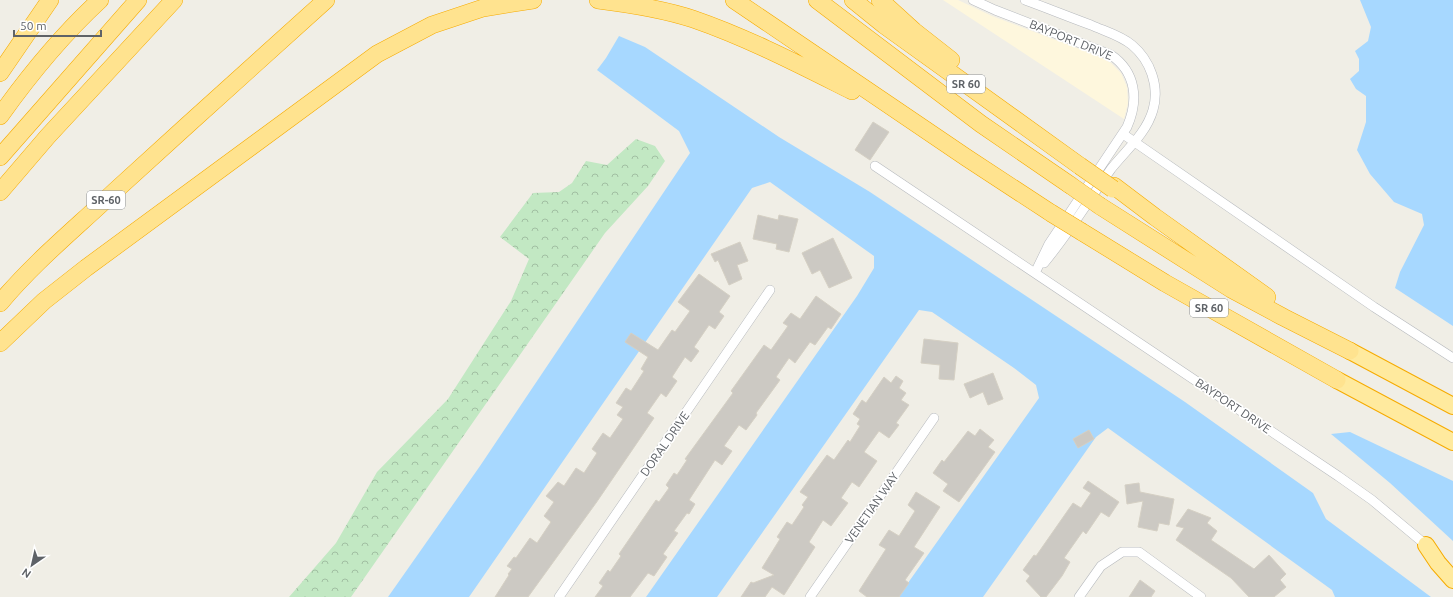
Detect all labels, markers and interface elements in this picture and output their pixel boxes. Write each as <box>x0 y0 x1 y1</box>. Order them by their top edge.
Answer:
scale bar <box>14 12 101 38</box>
street label: BAYPORT DRIVE <box>1028 17 1115 62</box>
text: 50 m <box>20 19 47 32</box>
road number: SR 60 <box>947 75 985 93</box>
road number: SR-60 <box>87 191 125 209</box>
road number: SR 60 <box>1190 299 1228 317</box>
street label: BAYPORT DRIVE <box>1193 376 1274 436</box>
street label: DORAL DRIVE <box>638 409 692 478</box>
street label: VENETIAN WAY <box>842 470 901 546</box>
north arrow <box>12 545 52 585</box>
text: N <box>20 566 33 581</box>

